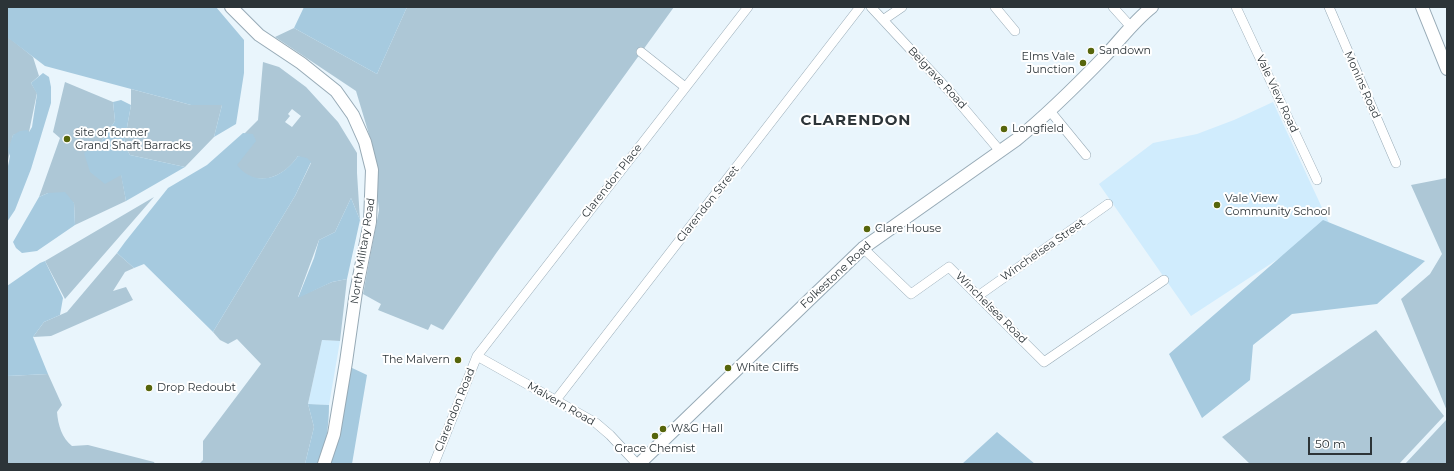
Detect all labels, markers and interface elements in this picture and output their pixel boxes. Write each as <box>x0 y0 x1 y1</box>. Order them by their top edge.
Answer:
street label: Belgrave Road <box>905 44 969 112</box>
place label: Sandown <box>1099 44 1151 58</box>
marker: Sandown <box>1086 46 1096 56</box>
street label: Monins Road <box>1341 49 1383 121</box>
place label: Elms Vale Junction <box>1022 50 1075 76</box>
street label: Vale View Road <box>1253 53 1301 135</box>
marker: Elms Vale Junction <box>1078 58 1088 68</box>
district label: CLARENDON <box>801 112 911 130</box>
place label: Longfield <box>1012 122 1064 136</box>
marker: Longfield <box>999 124 1009 134</box>
place label: site of former Grand Shaft Barracks <box>75 126 191 152</box>
marker: site of former Grand Shaft Barracks <box>62 134 72 144</box>
street label: Clarendon Place <box>579 141 645 221</box>
street label: Clarendon Street <box>674 163 742 245</box>
place label: Vale View Community School <box>1225 192 1330 218</box>
street label: North Military Road <box>348 197 378 305</box>
marker: Vale View Community School <box>1212 200 1222 210</box>
street label: Winchelsea Street <box>998 216 1088 284</box>
place label: Clare House <box>875 222 941 236</box>
marker: Clare House <box>862 224 872 234</box>
street label: Folkestone Road <box>798 239 874 311</box>
street label: Winchelsea Road <box>953 270 1029 346</box>
place label: The Malvern <box>383 353 450 367</box>
marker: The Malvern <box>453 355 463 365</box>
place label: White Cliffs <box>736 361 799 375</box>
marker: White Cliffs <box>723 363 733 373</box>
street label: Clarendon Road <box>432 366 478 454</box>
street label: Malvern Road <box>525 379 597 429</box>
place label: Drop Redoubt <box>157 381 236 395</box>
marker: Drop Redoubt <box>144 383 154 393</box>
place label: W&G Hall <box>671 422 723 436</box>
marker: W&G Hall <box>658 424 668 434</box>
scale bar <box>1310 429 1374 455</box>
marker: Grace Chemist <box>650 431 660 441</box>
text: 50 m <box>1315 436 1346 451</box>
place label: Grace Chemist <box>615 442 695 456</box>

